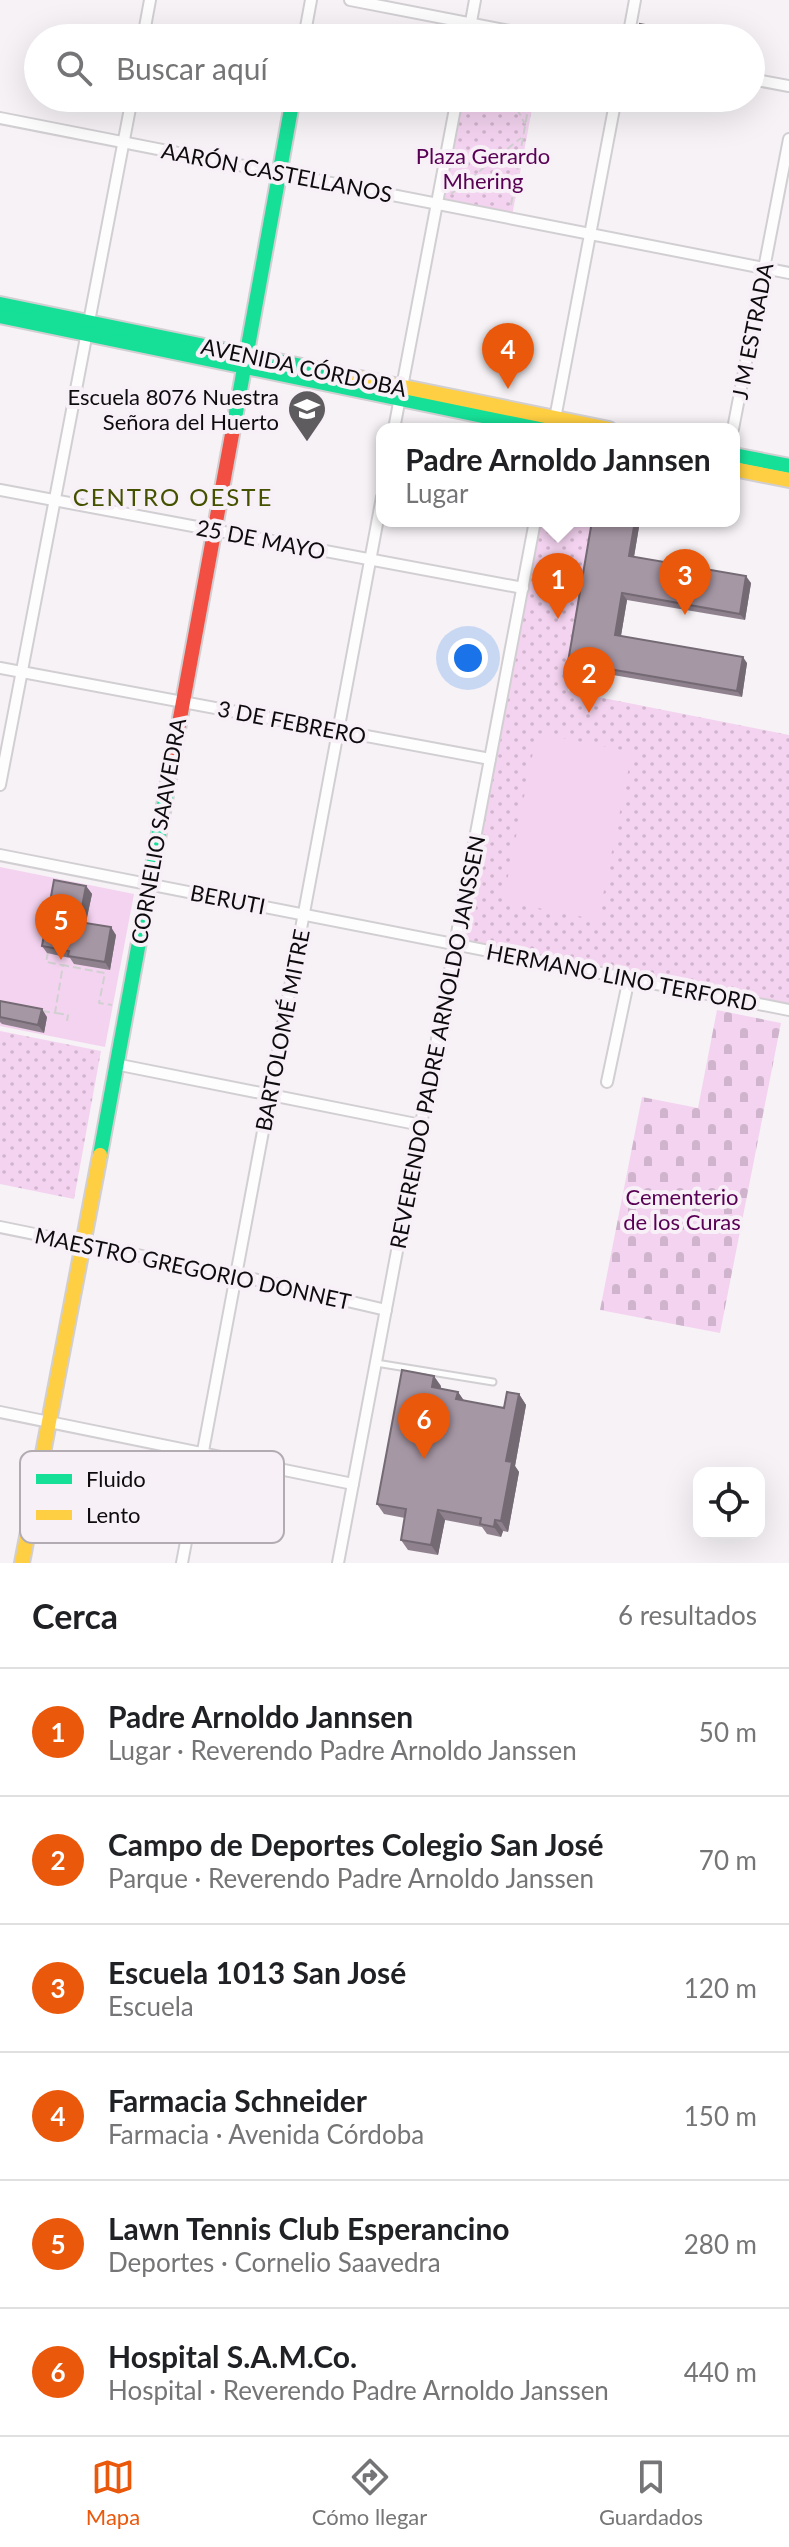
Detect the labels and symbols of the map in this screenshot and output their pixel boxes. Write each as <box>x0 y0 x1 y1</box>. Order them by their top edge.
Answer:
street label: AARÓN CASTELLANOS <box>159 136 395 208</box>
park label: Plaza Gerardo Mhering <box>416 142 550 194</box>
street label: J M ESTRADA <box>726 260 778 402</box>
pin: 4 <box>482 323 534 389</box>
street label: AVENIDA CÓRDOBA <box>199 332 409 402</box>
place label: Escuela 8076 Nuestra Señora del Huerto <box>67 383 279 435</box>
school or university icon: Escuela 8076 Nuestra Señora del Huerto <box>286 388 328 443</box>
district label: CENTRO OESTE <box>73 482 273 511</box>
street label: 25 DE MAYO <box>194 513 328 565</box>
pin: 3 <box>659 549 711 615</box>
pin: 1 <box>532 553 584 619</box>
your location <box>448 638 488 678</box>
pin: 2 <box>563 647 615 713</box>
street label: 3 DE FEBRERO <box>216 694 368 750</box>
street label: CORNELIO SAAVEDRA <box>125 716 191 946</box>
street label: REVERENDO PADRE ARNOLDO JANSSEN <box>384 833 490 1251</box>
street label: BERUTI <box>188 879 268 919</box>
pin: 5 <box>35 894 87 960</box>
street label: BARTOLOMÉ MITRE <box>249 927 315 1133</box>
street label: HERMANO LINO TERFORD <box>484 937 760 1017</box>
park label: Cementerio de los Curas <box>623 1183 741 1235</box>
street label: MAESTRO GREGORIO DONNET <box>32 1221 354 1315</box>
pin: 6 <box>398 1393 450 1459</box>
legend <box>20 1451 284 1543</box>
text: Fluido <box>86 1465 146 1492</box>
text: Lento <box>86 1501 141 1528</box>

